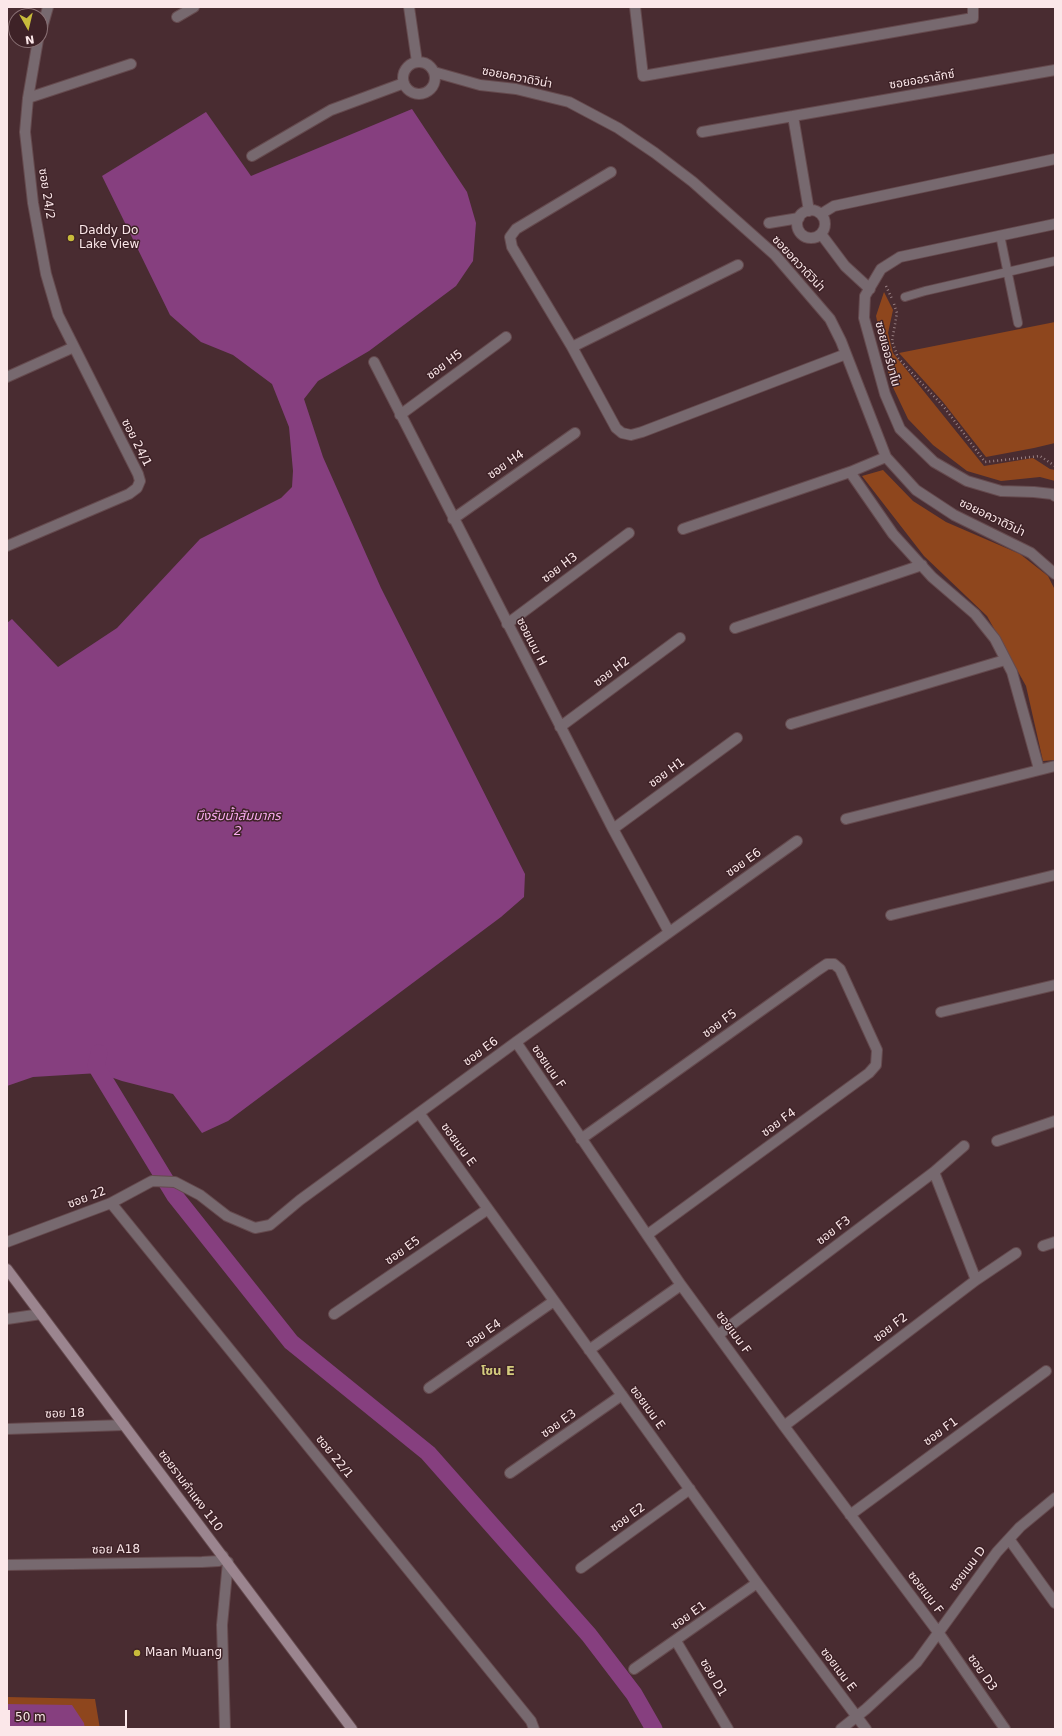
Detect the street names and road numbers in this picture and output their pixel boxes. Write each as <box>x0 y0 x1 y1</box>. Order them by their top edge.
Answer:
street label: ซอยอควาดิวิน่า <box>481 64 553 92</box>
street label: ซอยออราลักซ์ <box>888 67 956 93</box>
street label: ซอย 24/2 <box>35 167 57 221</box>
street label: ซอยอควาดิวิน่า <box>768 233 828 295</box>
street label: ซอยเออร์บาโน <box>871 320 903 388</box>
street label: ซอย H5 <box>424 347 466 383</box>
street label: ซอย 24/1 <box>118 417 154 469</box>
street label: ซอย H4 <box>485 447 527 483</box>
street label: ซอยอควาดิวิน่า <box>957 496 1027 540</box>
street label: ซอย H3 <box>539 550 581 586</box>
street label: ซอยเมน H <box>513 616 549 668</box>
street label: ซอย H2 <box>591 654 633 690</box>
street label: ซอย H1 <box>646 755 688 791</box>
street label: ซอย E6 <box>724 846 764 880</box>
street label: ซอย F5 <box>700 1007 740 1041</box>
street label: ซอย E6 <box>461 1035 501 1069</box>
street label: ซอยเมน F <box>528 1042 568 1092</box>
street label: ซอย F4 <box>759 1106 799 1140</box>
street label: ซอยเมน E <box>437 1120 479 1170</box>
street label: ซอย 22 <box>66 1184 108 1212</box>
street label: ซอย F3 <box>814 1214 854 1248</box>
street label: ซอย E5 <box>383 1234 423 1268</box>
street label: ซอยเมน F <box>713 1309 753 1357</box>
street label: ซอย F2 <box>871 1311 911 1345</box>
street label: ซอย E4 <box>464 1317 504 1351</box>
street label: ซอยเมน E <box>626 1383 668 1433</box>
street label: ซอย 18 <box>45 1406 85 1422</box>
street label: ซอย E3 <box>539 1407 579 1441</box>
street label: ซอย F1 <box>921 1415 961 1449</box>
street label: ซอย 22/1 <box>312 1432 356 1482</box>
street label: ซอยรามคำแหง 110 <box>155 1448 225 1534</box>
street label: ซอย E2 <box>608 1501 648 1535</box>
street label: ซอย A18 <box>92 1542 140 1558</box>
street label: ซอยเมน D <box>947 1544 989 1594</box>
street label: ซอยเมน F <box>904 1569 946 1617</box>
street label: ซอย E1 <box>669 1599 709 1633</box>
street label: ซอยเมน E <box>817 1646 859 1694</box>
street label: ซอย D3 <box>964 1652 1000 1694</box>
street label: ซอย D1 <box>696 1656 730 1700</box>

